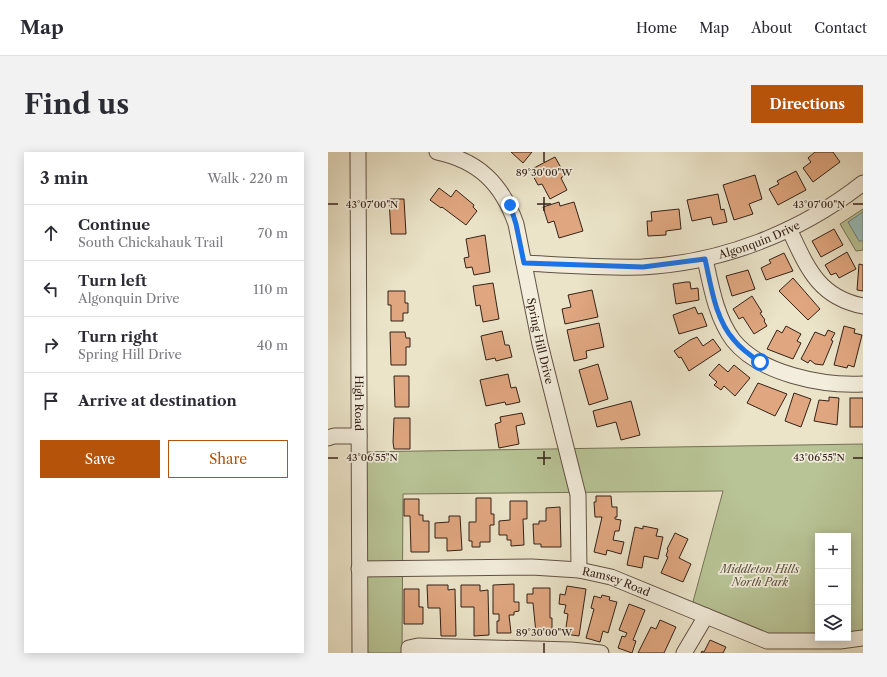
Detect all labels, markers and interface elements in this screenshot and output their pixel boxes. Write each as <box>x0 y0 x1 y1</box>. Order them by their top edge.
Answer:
text: Map <box>20 16 64 39</box>
text: Home <box>636 19 677 37</box>
text: Map <box>699 19 729 37</box>
text: About <box>751 19 792 37</box>
text: Contact <box>814 19 867 37</box>
button: Directions <box>751 85 863 123</box>
text: Find us <box>24 87 129 121</box>
text: 89°30'00"W <box>516 166 573 179</box>
text: 3 min <box>40 168 89 188</box>
text: Walk · 220 m <box>208 170 288 186</box>
route end <box>501 196 519 214</box>
text: 43°07'00"N <box>346 198 398 211</box>
text: 43°07'00"N <box>793 198 845 211</box>
text: Continue <box>78 215 150 234</box>
street label: Algonquin Drive <box>716 218 802 262</box>
icon: ahead <box>40 222 62 244</box>
text: 70 m <box>258 225 288 241</box>
text: South Chickahauk Trail <box>78 234 223 250</box>
text: Turn left <box>78 271 147 290</box>
icon: left <box>40 278 62 300</box>
text: 110 m <box>253 281 288 297</box>
text: Algonquin Drive <box>78 290 180 306</box>
street label: Spring Hill Drive <box>524 297 557 385</box>
text: Turn right <box>78 327 158 346</box>
icon: right <box>40 334 62 356</box>
text: 40 m <box>257 337 288 353</box>
text: Spring Hill Drive <box>78 346 182 362</box>
route start <box>751 353 769 371</box>
street label: High Road <box>352 375 366 431</box>
icon: arrive <box>40 390 62 412</box>
text: Arrive at destination <box>78 391 237 410</box>
button: Save <box>40 440 160 478</box>
button: Share <box>168 440 288 478</box>
text: 43°06'55"N <box>346 451 398 464</box>
text: 43°06'55"N <box>793 451 845 464</box>
map controls <box>815 533 851 641</box>
button: + <box>815 533 851 569</box>
park label: Middleton Hills North Park <box>719 562 800 589</box>
street label: Ramsey Road <box>581 564 652 599</box>
button: − <box>815 569 851 605</box>
button: layers <box>815 605 851 641</box>
text: 89°30'00"W <box>516 626 573 639</box>

